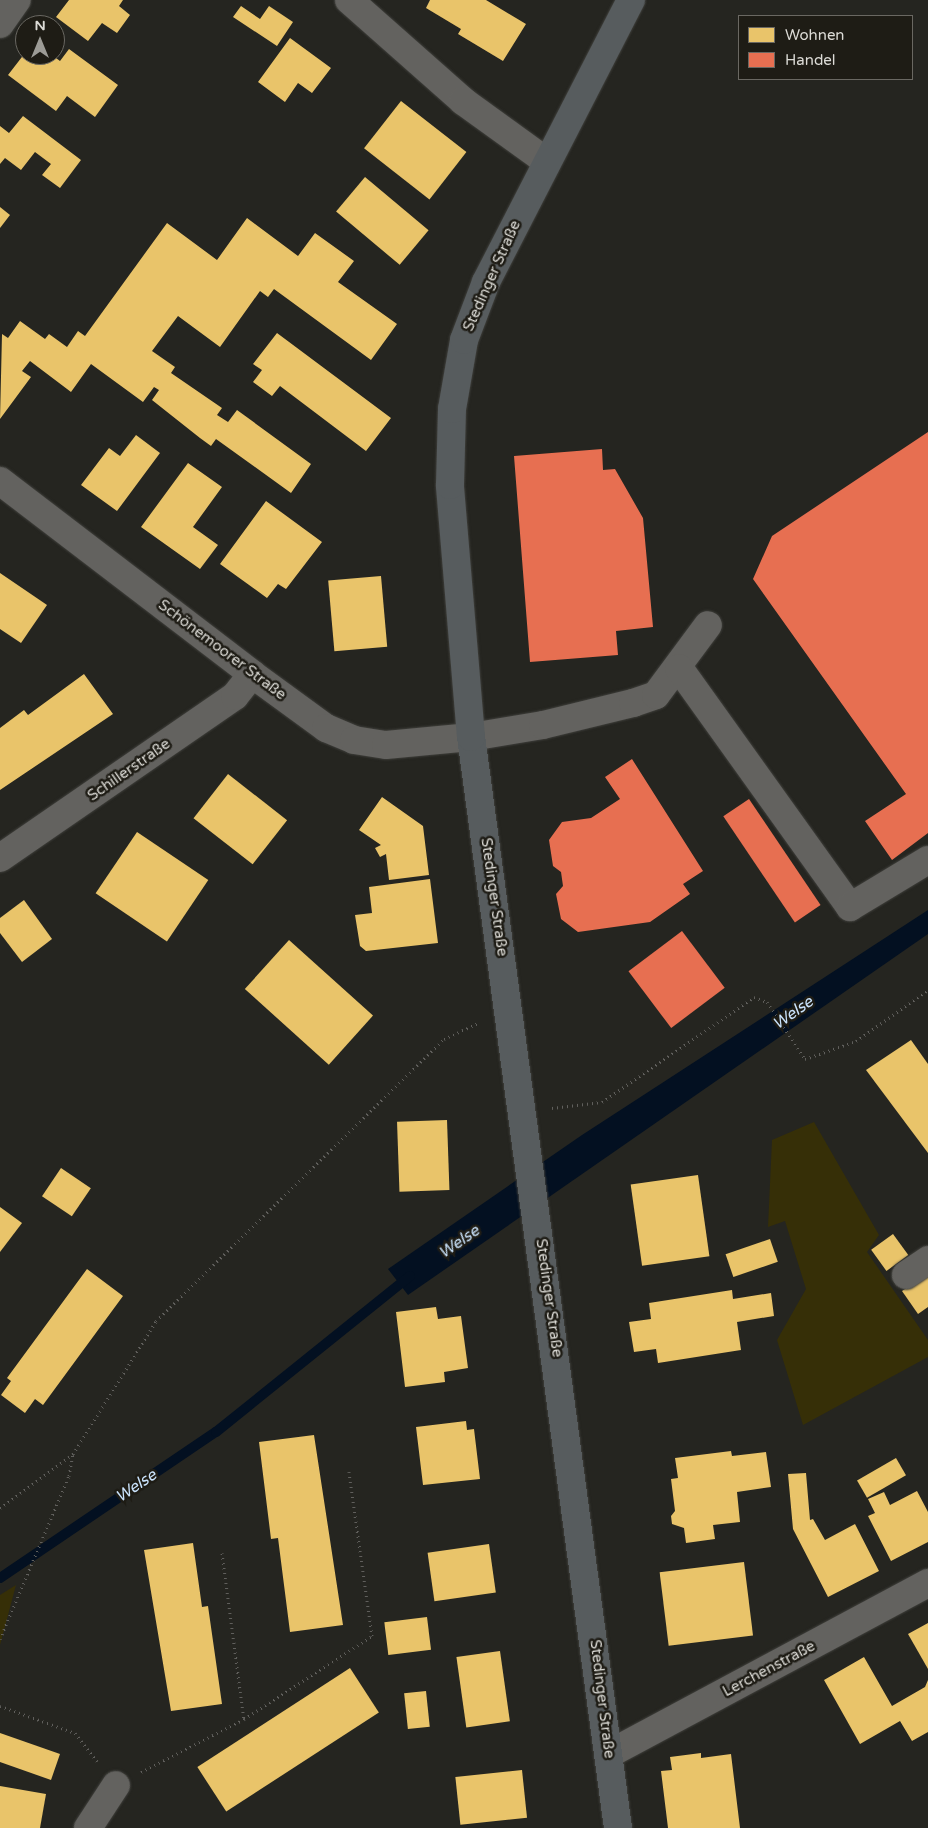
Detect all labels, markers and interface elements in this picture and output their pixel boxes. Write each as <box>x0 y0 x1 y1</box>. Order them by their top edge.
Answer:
north arrow <box>15 15 65 65</box>
legend <box>738 15 913 80</box>
text: N <box>34 17 46 34</box>
text: Wohnen <box>785 26 845 44</box>
text: Handel <box>785 51 836 69</box>
street label: Stedinger Straße <box>459 218 525 334</box>
street label: Schönemoorer Straße <box>155 596 289 704</box>
street label: Schillerstraße <box>84 735 174 805</box>
street label: Stedinger Straße <box>477 837 511 957</box>
water label: Welse <box>769 992 817 1034</box>
water label: Welse <box>435 1221 483 1263</box>
street label: Stedinger Straße <box>532 1238 566 1358</box>
water label: Welse <box>112 1465 160 1507</box>
street label: Lerchenstraße <box>720 1637 818 1701</box>
street label: Stedinger Straße <box>586 1639 618 1759</box>

